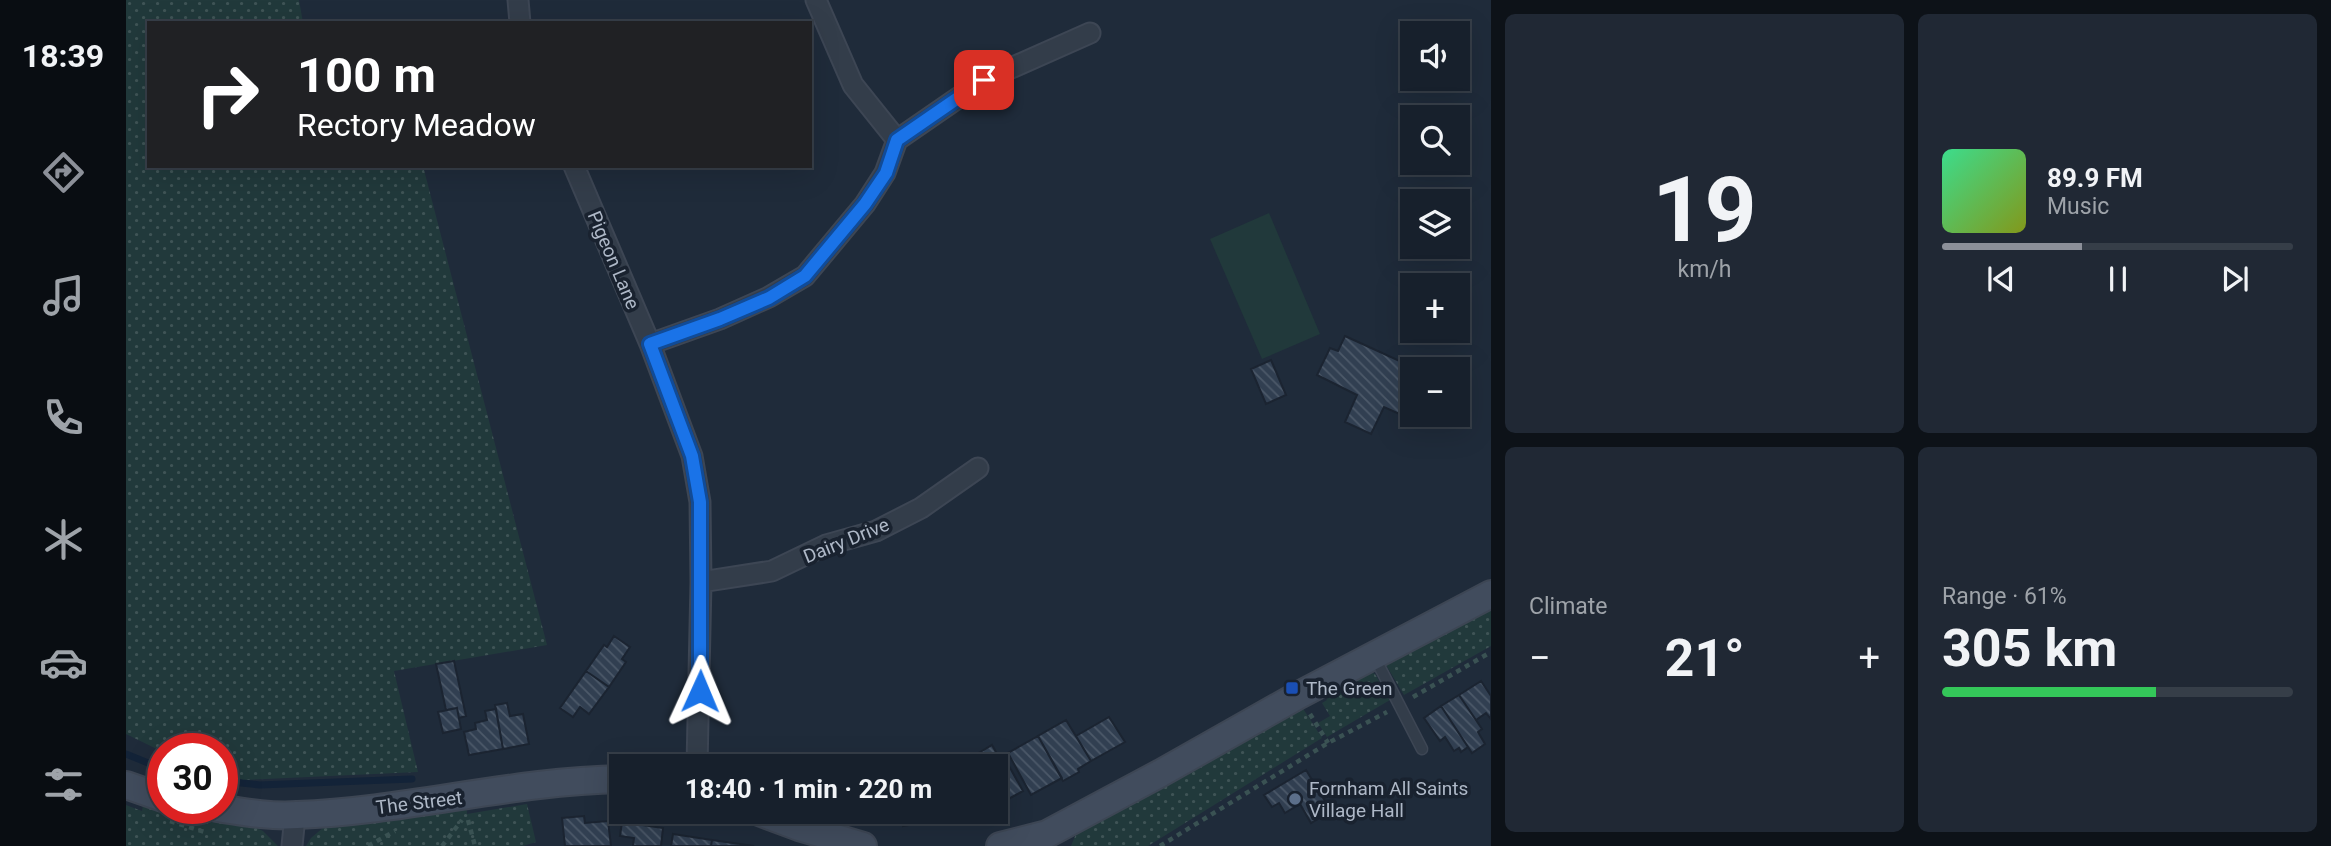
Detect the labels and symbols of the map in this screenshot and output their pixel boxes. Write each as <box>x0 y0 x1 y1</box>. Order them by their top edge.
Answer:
pin <box>954 50 1014 110</box>
street label: Pigeon Lane <box>583 208 645 313</box>
street label: Dairy Drive <box>800 513 892 568</box>
position arrow <box>663 654 737 728</box>
place label: The Green <box>1306 677 1392 700</box>
marker: The Green <box>1284 680 1300 696</box>
speed limit sign: 30 <box>147 733 238 824</box>
place label: Fornham All Saints Village Hall <box>1309 777 1468 822</box>
street label: The Street <box>375 786 463 819</box>
marker: Fornham All Saints Village Hall <box>1287 791 1303 807</box>

